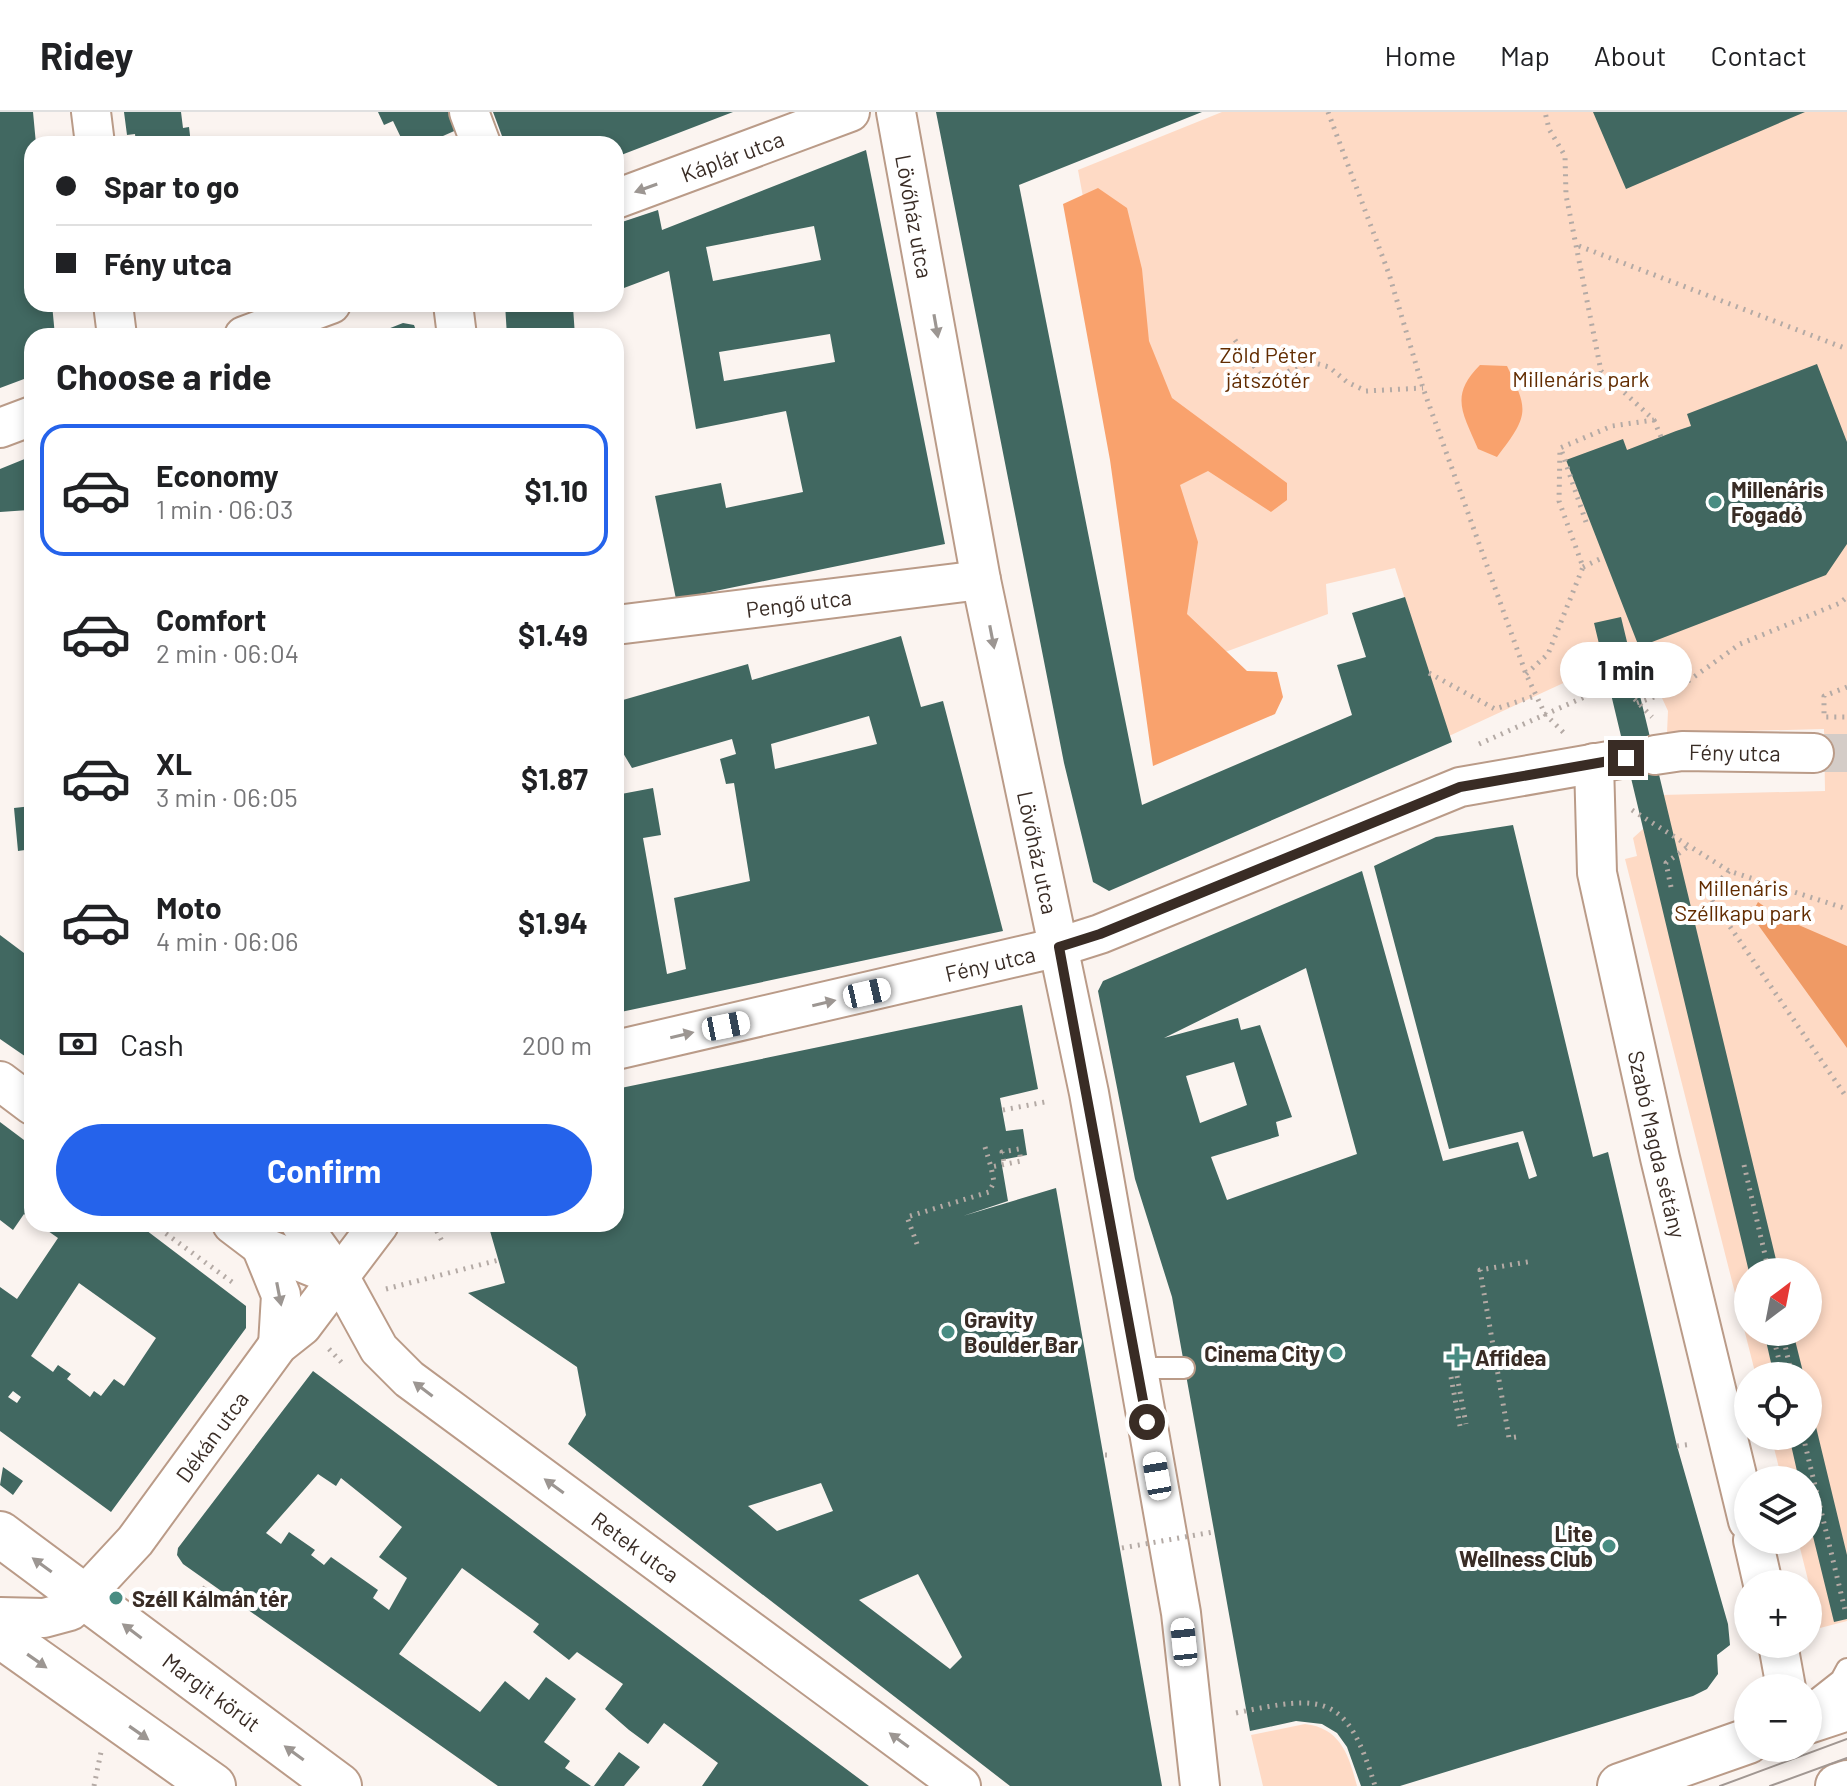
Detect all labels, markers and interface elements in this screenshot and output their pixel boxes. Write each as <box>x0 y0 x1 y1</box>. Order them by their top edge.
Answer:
text: Ridey <box>40 32 133 78</box>
text: Home <box>1385 38 1456 72</box>
text: Map <box>1500 38 1550 72</box>
text: About <box>1594 38 1666 72</box>
text: Contact <box>1710 38 1807 72</box>
street label: Káplár utca <box>677 125 787 187</box>
street label: Lövőház utca <box>891 152 939 280</box>
text: Spar to go <box>104 168 240 204</box>
one-way arrow <box>633 182 657 195</box>
text: Fény utca <box>104 245 232 281</box>
one-way arrow <box>930 314 942 339</box>
park label: Zöld Péter játszótér <box>1220 341 1316 392</box>
text: Choose a ride <box>56 354 272 397</box>
park label: Millenáris park <box>1512 365 1650 391</box>
icon: car <box>60 454 132 526</box>
text: Economy <box>156 457 279 493</box>
text: $1.10 <box>524 472 588 508</box>
place label: Millenáris Fogadó <box>1731 476 1824 527</box>
text: 1 min · 06:03 <box>156 493 293 524</box>
marker: Millenáris Fogadó <box>1706 493 1724 511</box>
street label: Pengő utca <box>744 583 853 622</box>
icon: car <box>60 598 132 670</box>
text: Comfort <box>156 601 266 637</box>
text: $1.49 <box>518 616 588 652</box>
one-way arrow <box>987 625 999 650</box>
text: 2 min · 06:04 <box>156 637 299 668</box>
callout: 1 min <box>1560 642 1692 698</box>
text: 1 min <box>1598 654 1654 685</box>
street label: Fény utca <box>1689 738 1781 765</box>
route end <box>1608 740 1644 776</box>
icon: car <box>60 742 132 814</box>
text: XL <box>156 745 192 781</box>
text: $1.87 <box>521 760 588 796</box>
text: 3 min · 06:05 <box>156 781 298 812</box>
street label: Lövőház utca <box>1013 788 1064 916</box>
park label: Millenáris Széllkapu park <box>1674 874 1812 925</box>
icon: car <box>60 886 132 958</box>
text: Moto <box>156 889 222 925</box>
text: $1.94 <box>518 904 588 940</box>
text: 4 min · 06:06 <box>156 925 299 956</box>
street label: Fény utca <box>942 940 1038 986</box>
car <box>841 976 893 1010</box>
one-way arrow <box>811 997 836 1009</box>
car <box>700 1010 752 1042</box>
icon: cash <box>56 1022 100 1066</box>
text: Cash <box>120 1026 184 1062</box>
one-way arrow <box>669 1028 694 1041</box>
text: 200 m <box>522 1029 592 1060</box>
street label: Szabó Magda sétány <box>1624 1048 1692 1241</box>
button: Confirm <box>56 1124 592 1216</box>
north arrow <box>1734 1258 1822 1346</box>
map controls <box>1734 1258 1822 1762</box>
one-way arrow <box>273 1282 285 1307</box>
place label: Gravity Boulder Bar <box>964 1306 1079 1357</box>
marker: Gravity Boulder Bar <box>939 1323 957 1341</box>
place label: Cinema City <box>1204 1340 1320 1366</box>
marker: Cinema City <box>1327 1344 1345 1362</box>
place label: Affidea <box>1475 1344 1546 1370</box>
marker: Affidea <box>1446 1346 1468 1368</box>
button: locate <box>1734 1362 1822 1450</box>
one-way arrow <box>413 1382 433 1398</box>
street label: Dékán utca <box>170 1386 253 1487</box>
route start <box>1129 1404 1165 1440</box>
car <box>1141 1450 1173 1502</box>
button: layers <box>1734 1466 1822 1554</box>
one-way arrow <box>543 1478 565 1494</box>
street label: Retek utca <box>587 1506 685 1587</box>
place label: Lite Wellness Club <box>1459 1520 1593 1571</box>
marker: Lite Wellness Club <box>1600 1537 1618 1555</box>
one-way arrow <box>31 1557 53 1573</box>
button: + <box>1734 1570 1822 1658</box>
place label: Széll Kálmán tér <box>132 1585 289 1611</box>
marker: Széll Kálmán tér <box>107 1589 125 1607</box>
car <box>1170 1617 1198 1667</box>
one-way arrow <box>121 1624 142 1640</box>
street label: Margit körút <box>158 1647 266 1736</box>
one-way arrow <box>27 1653 48 1668</box>
button: − <box>1734 1674 1822 1762</box>
one-way arrow <box>128 1725 149 1740</box>
one-way arrow <box>888 1732 909 1748</box>
one-way arrow <box>284 1746 304 1762</box>

